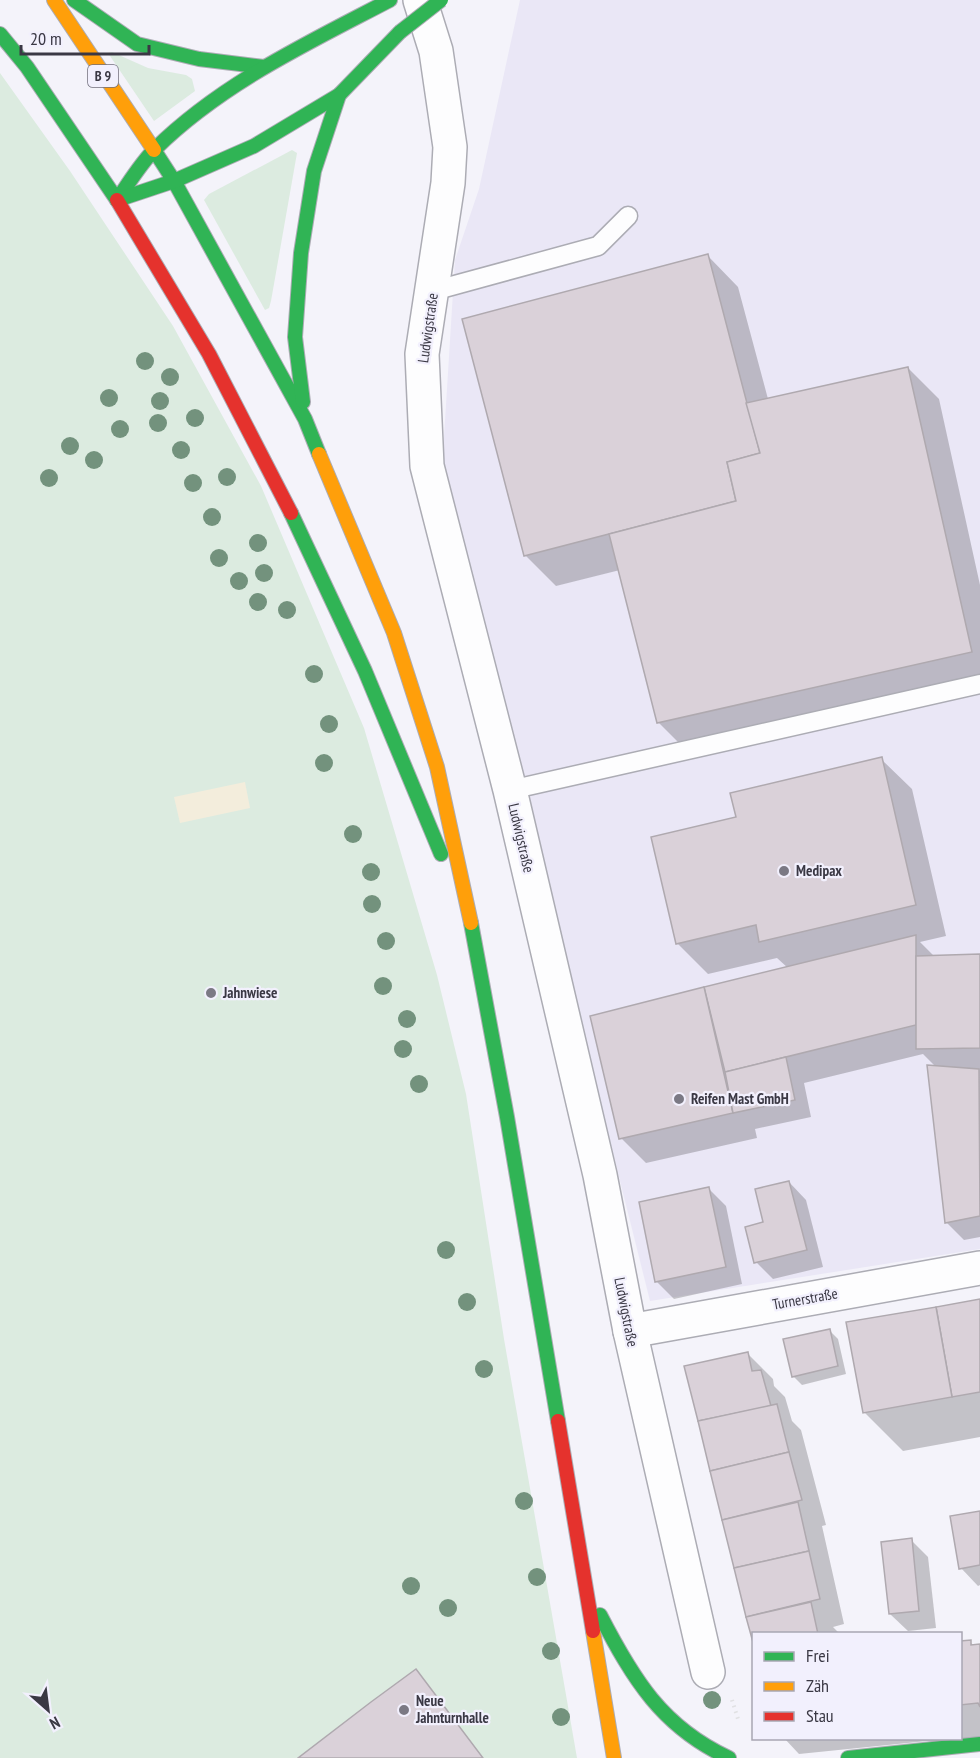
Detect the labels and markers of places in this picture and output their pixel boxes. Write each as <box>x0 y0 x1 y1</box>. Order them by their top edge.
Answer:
place label: Medipax <box>796 861 842 880</box>
marker: Medipax <box>777 864 791 878</box>
place label: Jahnwiese <box>222 983 277 1002</box>
marker: Jahnwiese <box>204 986 218 1000</box>
place label: Reifen Mast GmbH <box>691 1089 789 1108</box>
marker: Reifen Mast GmbH <box>672 1092 686 1106</box>
place label: Neue Jahnturnhalle <box>415 1691 489 1727</box>
marker: Neue Jahnturnhalle <box>397 1703 411 1717</box>

